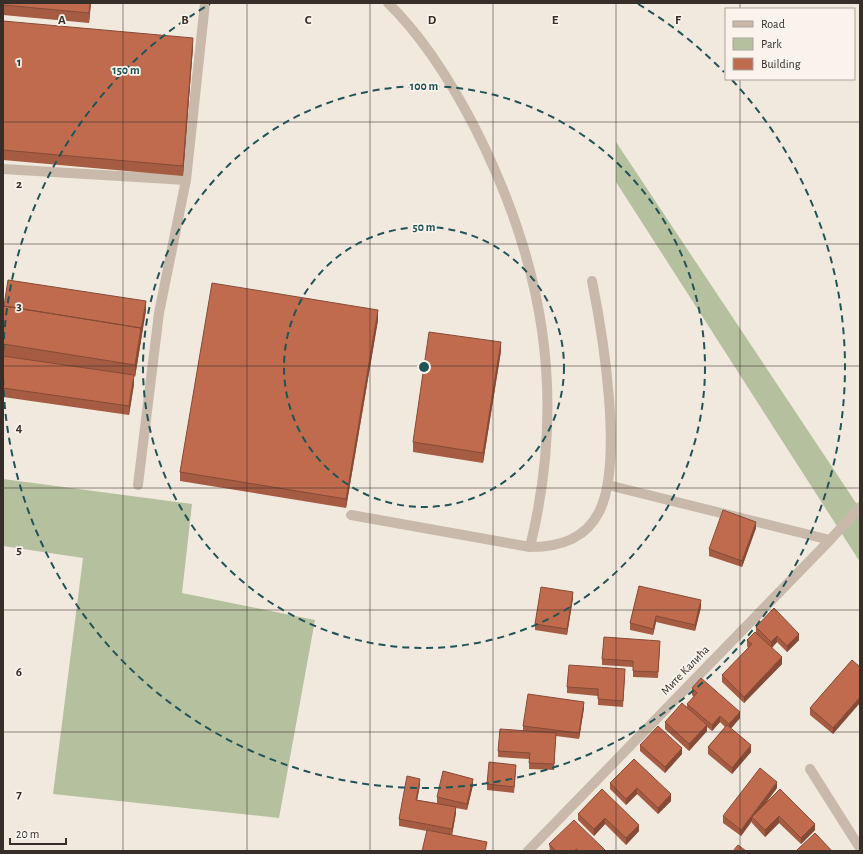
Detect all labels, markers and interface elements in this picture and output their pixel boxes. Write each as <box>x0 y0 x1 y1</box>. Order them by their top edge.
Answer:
legend <box>725 8 855 80</box>
text: A <box>58 14 66 27</box>
text: B <box>181 14 189 27</box>
text: C <box>305 14 312 27</box>
text: D <box>428 14 437 27</box>
text: E <box>552 14 559 27</box>
text: F <box>675 14 682 27</box>
text: Road <box>761 18 785 30</box>
text: Park <box>761 38 782 50</box>
text: 1 <box>17 56 21 69</box>
text: Building <box>761 58 801 70</box>
text: 150 m <box>112 64 140 76</box>
text: 100 m <box>410 80 438 92</box>
text: 2 <box>16 178 22 191</box>
text: 50 m <box>413 221 436 233</box>
text: 3 <box>16 300 22 313</box>
centre of rings <box>417 360 431 374</box>
text: 4 <box>16 422 23 435</box>
text: 5 <box>16 544 22 557</box>
street label: Мите Калића <box>659 643 712 697</box>
text: 6 <box>16 666 22 679</box>
text: 7 <box>16 788 22 801</box>
scale bar <box>10 820 66 846</box>
text: 20 m <box>16 828 39 840</box>

